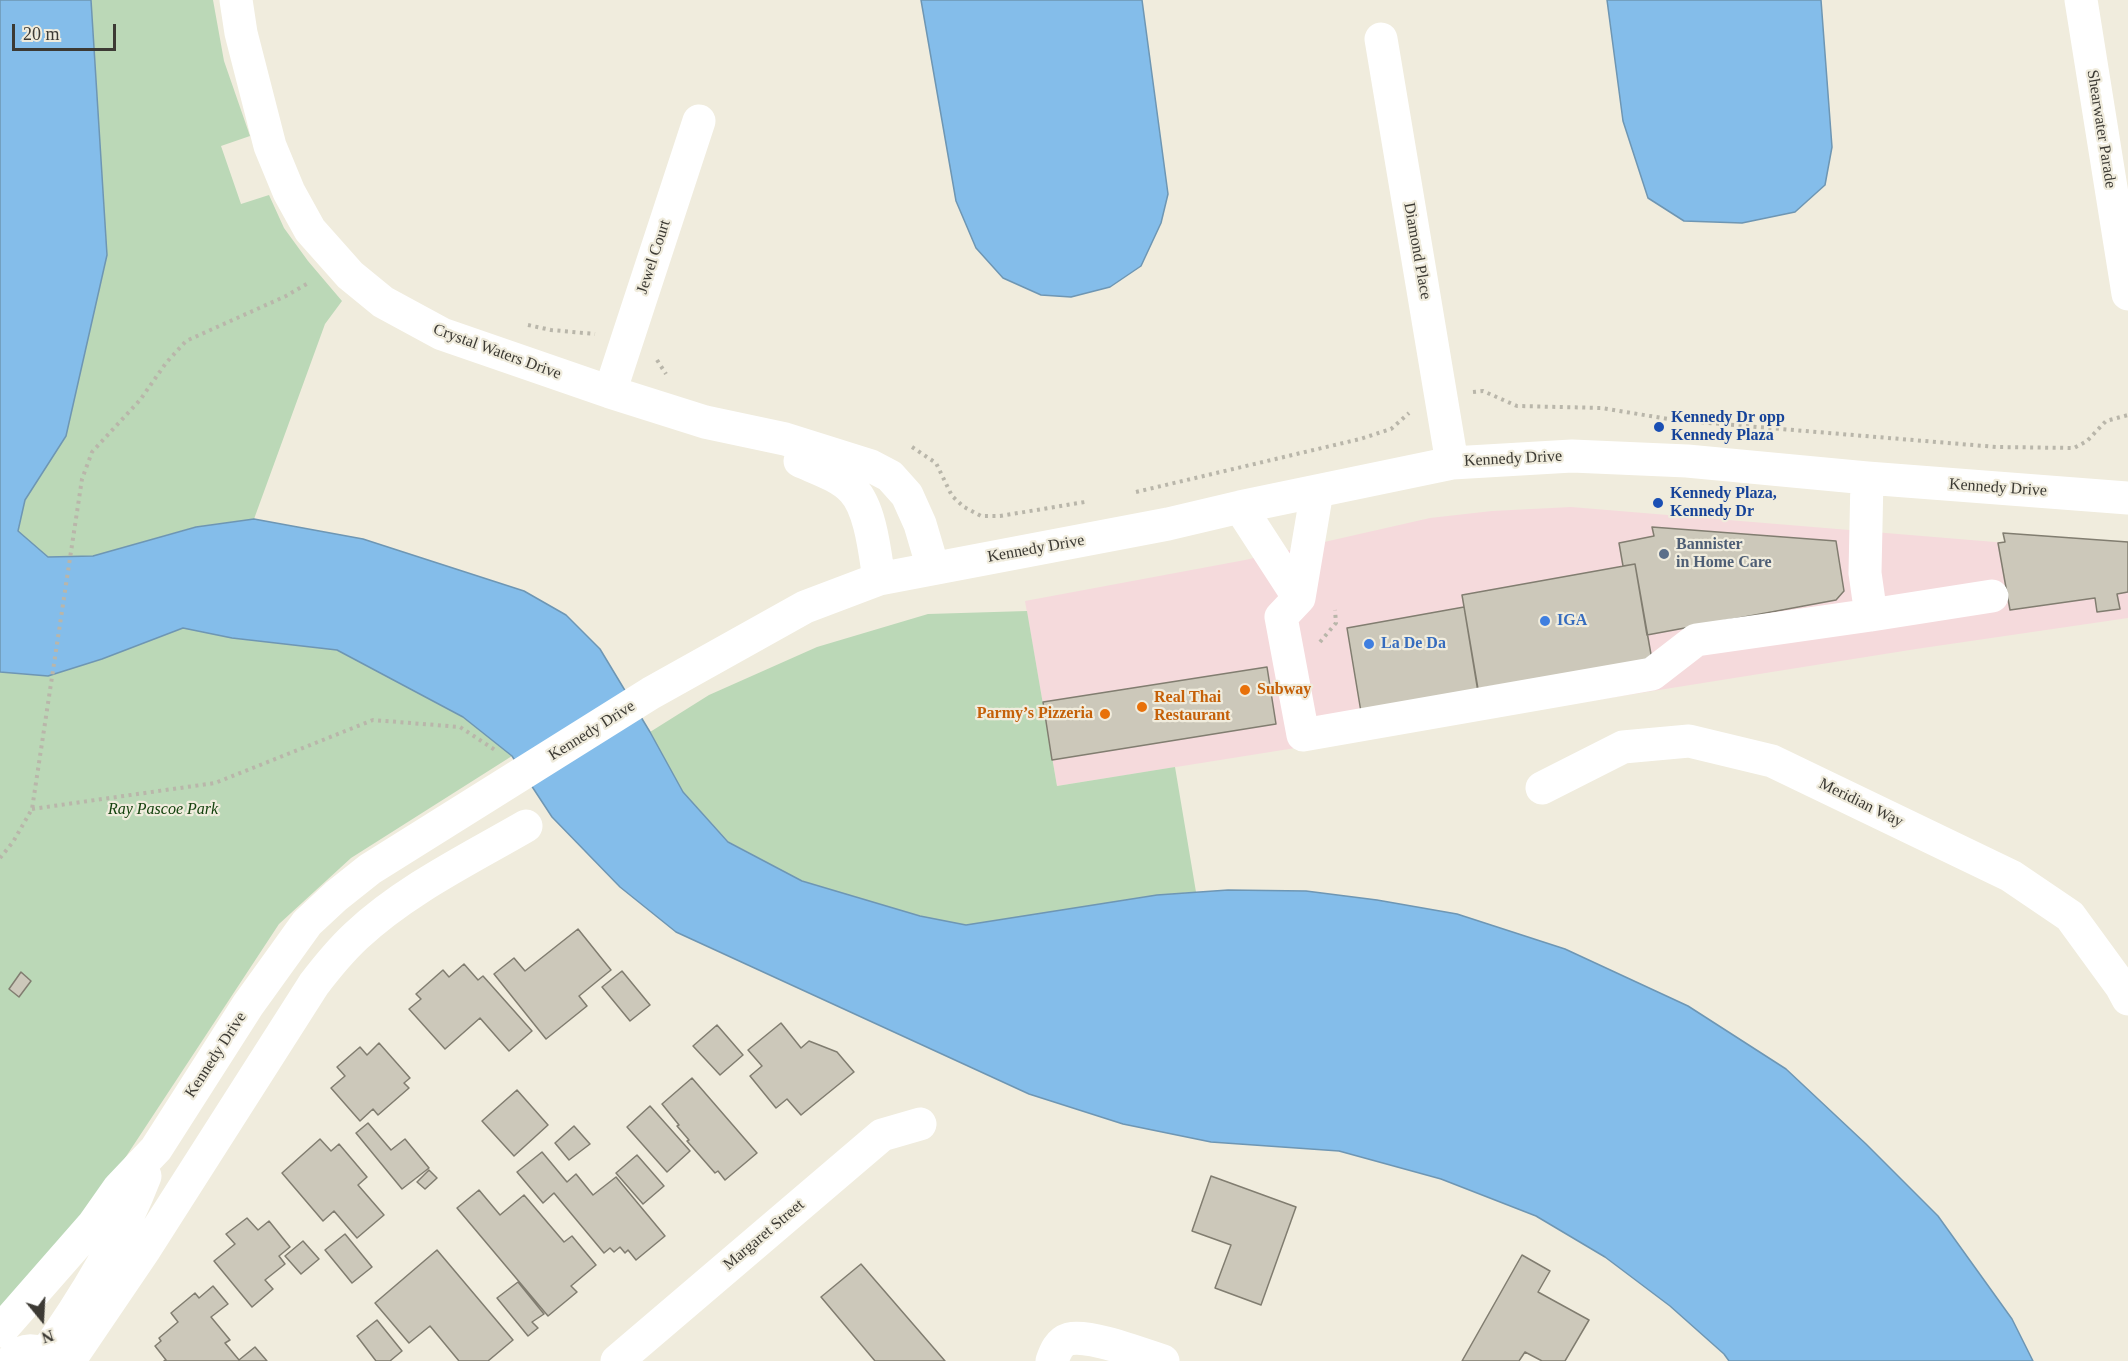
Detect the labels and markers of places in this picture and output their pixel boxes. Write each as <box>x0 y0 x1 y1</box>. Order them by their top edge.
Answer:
place label: Kennedy Dr opp Kennedy Plaza <box>1671 408 1785 446</box>
marker: Kennedy Dr opp Kennedy Plaza <box>1652 420 1666 434</box>
place label: Kennedy Plaza, Kennedy Dr <box>1670 484 1777 522</box>
marker: Kennedy Plaza, Kennedy Dr <box>1651 496 1665 510</box>
place label: Bannister in Home Care <box>1676 535 1772 573</box>
marker: Bannister in Home Care <box>1657 547 1671 561</box>
place label: IGA <box>1557 611 1587 631</box>
marker: IGA <box>1538 614 1552 628</box>
place label: La De Da <box>1381 634 1446 654</box>
marker: La De Da <box>1362 637 1376 651</box>
place label: Subway <box>1257 680 1311 700</box>
marker: Subway <box>1238 683 1252 697</box>
place label: Real Thai Restaurant <box>1154 688 1230 726</box>
marker: Real Thai Restaurant <box>1135 700 1149 714</box>
place label: Parmy’s Pizzeria <box>977 704 1093 724</box>
marker: Parmy’s Pizzeria <box>1098 707 1112 721</box>

